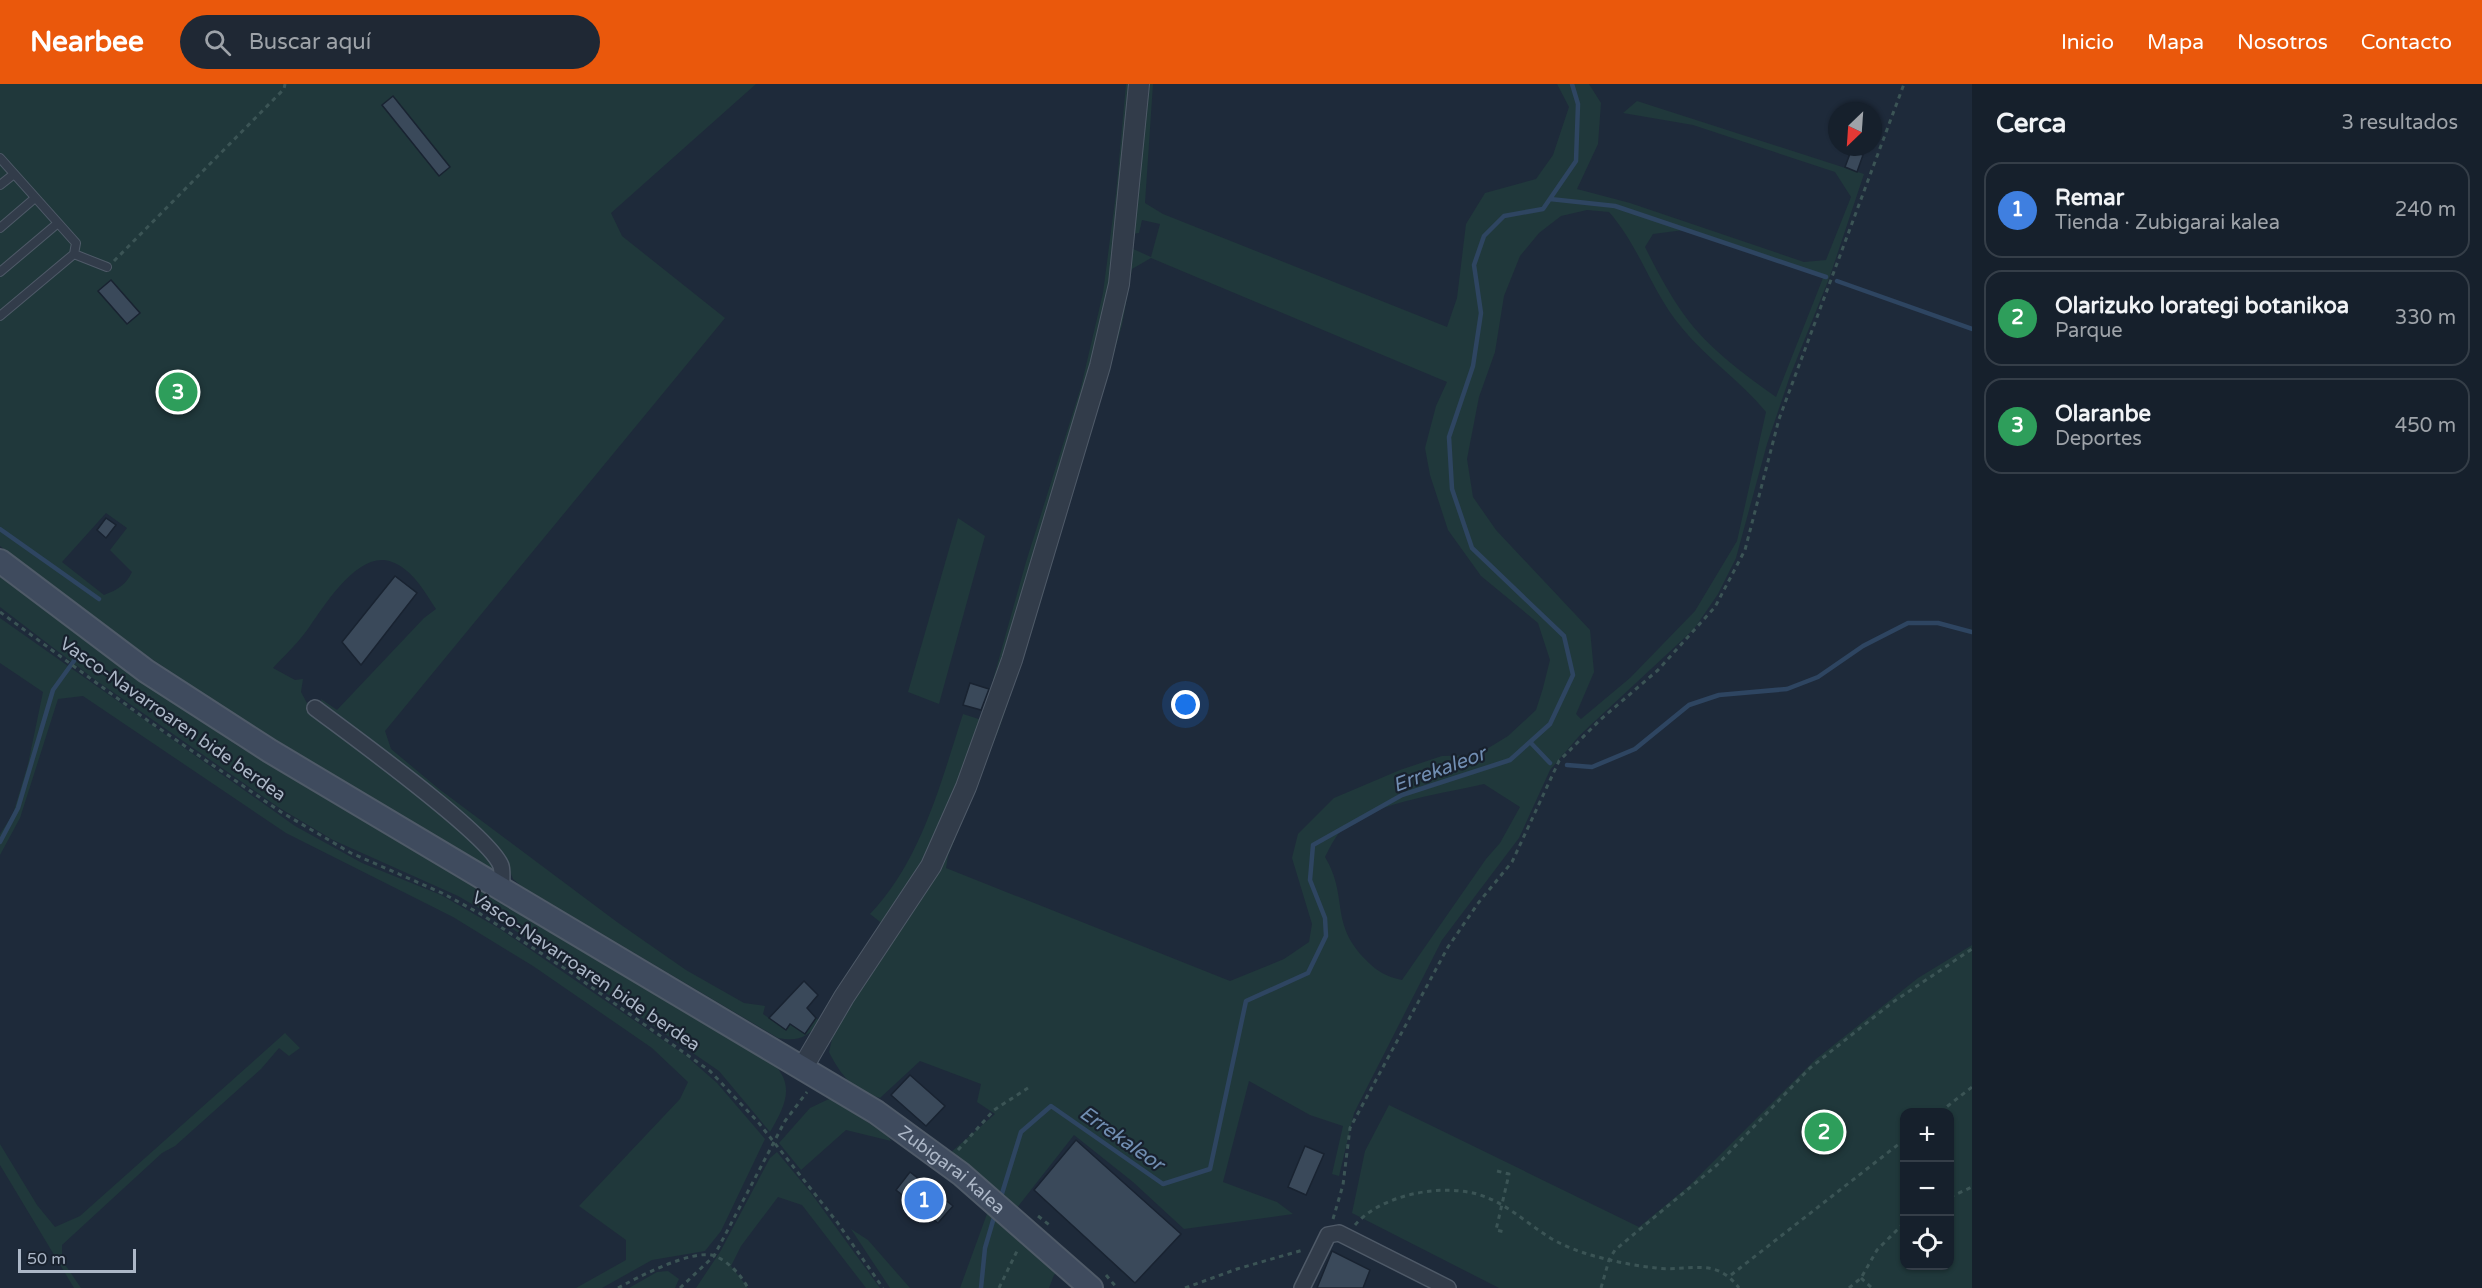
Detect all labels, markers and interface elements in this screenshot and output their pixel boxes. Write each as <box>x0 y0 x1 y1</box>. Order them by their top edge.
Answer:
search box <box>180 15 600 69</box>
text: Nearbee <box>30 25 144 59</box>
icon: search <box>201 26 234 59</box>
text: Buscar aquí <box>249 29 371 55</box>
text: Inicio <box>2061 30 2114 55</box>
text: Mapa <box>2147 30 2204 55</box>
text: Nosotros <box>2237 30 2328 55</box>
text: Contacto <box>2361 30 2452 55</box>
north arrow <box>1828 102 1882 156</box>
text: Cerca <box>1996 108 2066 139</box>
text: 3 resultados <box>2342 111 2458 135</box>
text: Remar <box>2055 185 2124 211</box>
text: 1 <box>2011 198 2024 222</box>
text: 240 m <box>2395 198 2456 222</box>
text: Tienda · Zubigarai kalea <box>2055 211 2280 235</box>
text: Olarizuko lorategi botanikoa <box>2055 293 2349 319</box>
text: 2 <box>2011 306 2024 330</box>
text: 330 m <box>2395 306 2456 330</box>
text: Parque <box>2055 319 2123 343</box>
pin: 3 <box>158 370 198 414</box>
text: Olaranbe <box>2055 401 2151 427</box>
text: 3 <box>2011 414 2024 438</box>
text: 450 m <box>2395 414 2456 438</box>
text: Deportes <box>2055 427 2142 451</box>
street label: Vasco-Navarroaren bide berdea <box>56 632 290 806</box>
your location <box>1171 690 1200 719</box>
water label: Errekaleor <box>1390 741 1491 798</box>
street label: Vasco-Navarroaren bide berdea <box>468 886 704 1056</box>
water label: Errekaleor <box>1075 1101 1170 1178</box>
map controls <box>1900 1108 1954 1270</box>
button: + <box>1900 1108 1954 1162</box>
pin: 2 <box>1804 1110 1844 1154</box>
street label: Zubigarai kalea <box>894 1121 1010 1219</box>
button: − <box>1900 1162 1954 1216</box>
pin: 1 <box>904 1178 944 1222</box>
button: locate <box>1900 1216 1954 1270</box>
scale bar <box>18 1246 136 1274</box>
text: 50 m <box>27 1249 66 1269</box>

